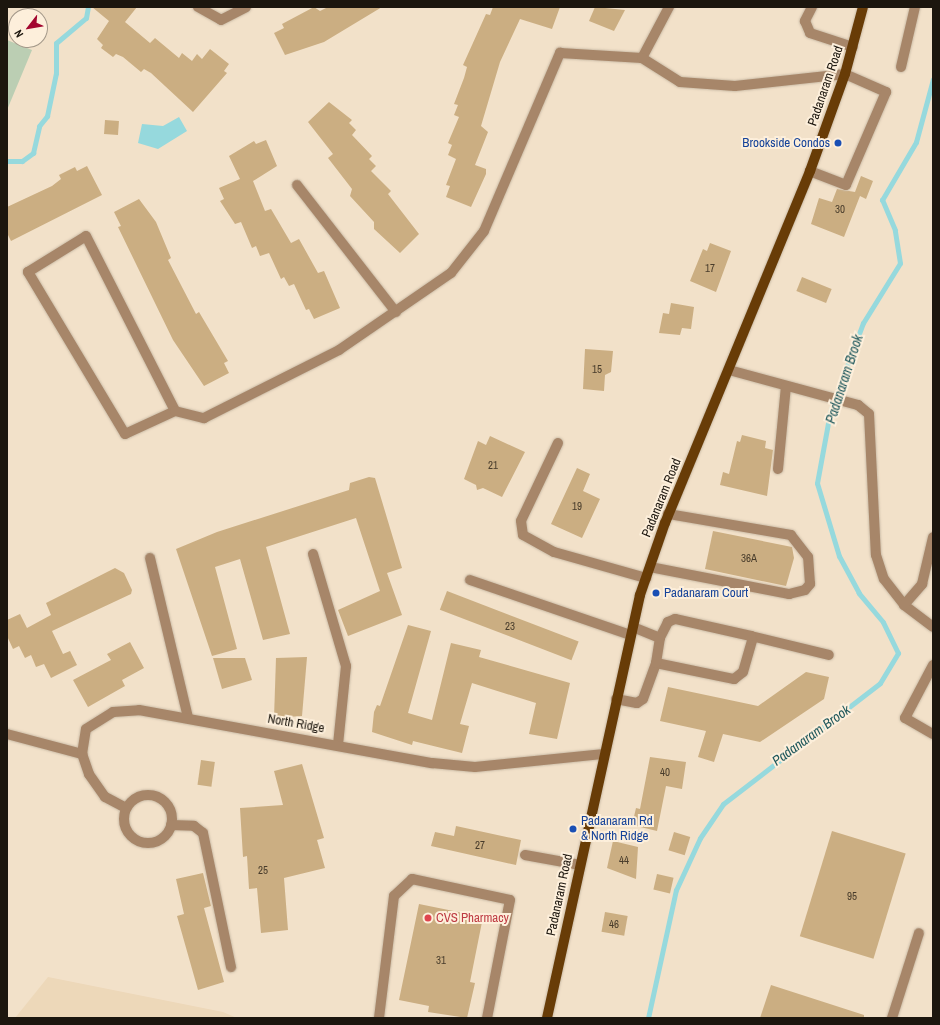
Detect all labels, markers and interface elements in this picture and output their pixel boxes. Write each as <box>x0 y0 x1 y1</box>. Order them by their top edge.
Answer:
north arrow <box>8 8 48 48</box>
text: N <box>11 27 26 40</box>
street label: Padanaram Road <box>805 44 847 128</box>
place label: Brookside Condos <box>742 135 830 151</box>
marker: Brookside Condos <box>833 138 843 148</box>
house number: 30 <box>835 202 845 216</box>
house number: 17 <box>705 261 715 275</box>
water label: Padanaram Brook <box>822 332 866 426</box>
house number: 15 <box>592 362 602 376</box>
street label: Padanaram Road <box>639 456 685 540</box>
house number: 21 <box>488 458 498 472</box>
house number: 19 <box>572 499 582 513</box>
house number: 36A <box>741 551 757 565</box>
place label: Padanaram Court <box>664 585 748 601</box>
marker: Padanaram Court <box>651 588 661 598</box>
house number: 23 <box>505 619 515 633</box>
water label: Padanaram Brook <box>769 701 853 769</box>
street label: North Ridge <box>266 711 326 737</box>
house number: 40 <box>660 765 670 779</box>
place label: Padanaram Rd & North Ridge <box>581 814 653 845</box>
marker: Padanaram Rd & North Ridge <box>568 824 578 834</box>
house number: 27 <box>475 838 485 852</box>
street label: Padanaram Road <box>544 853 576 937</box>
house number: 44 <box>619 853 629 867</box>
house number: 25 <box>258 863 268 877</box>
house number: 95 <box>847 889 857 903</box>
place label: CVS Pharmacy <box>436 910 509 926</box>
marker: CVS Pharmacy <box>423 913 433 923</box>
house number: 46 <box>609 917 619 931</box>
house number: 31 <box>436 953 446 967</box>

